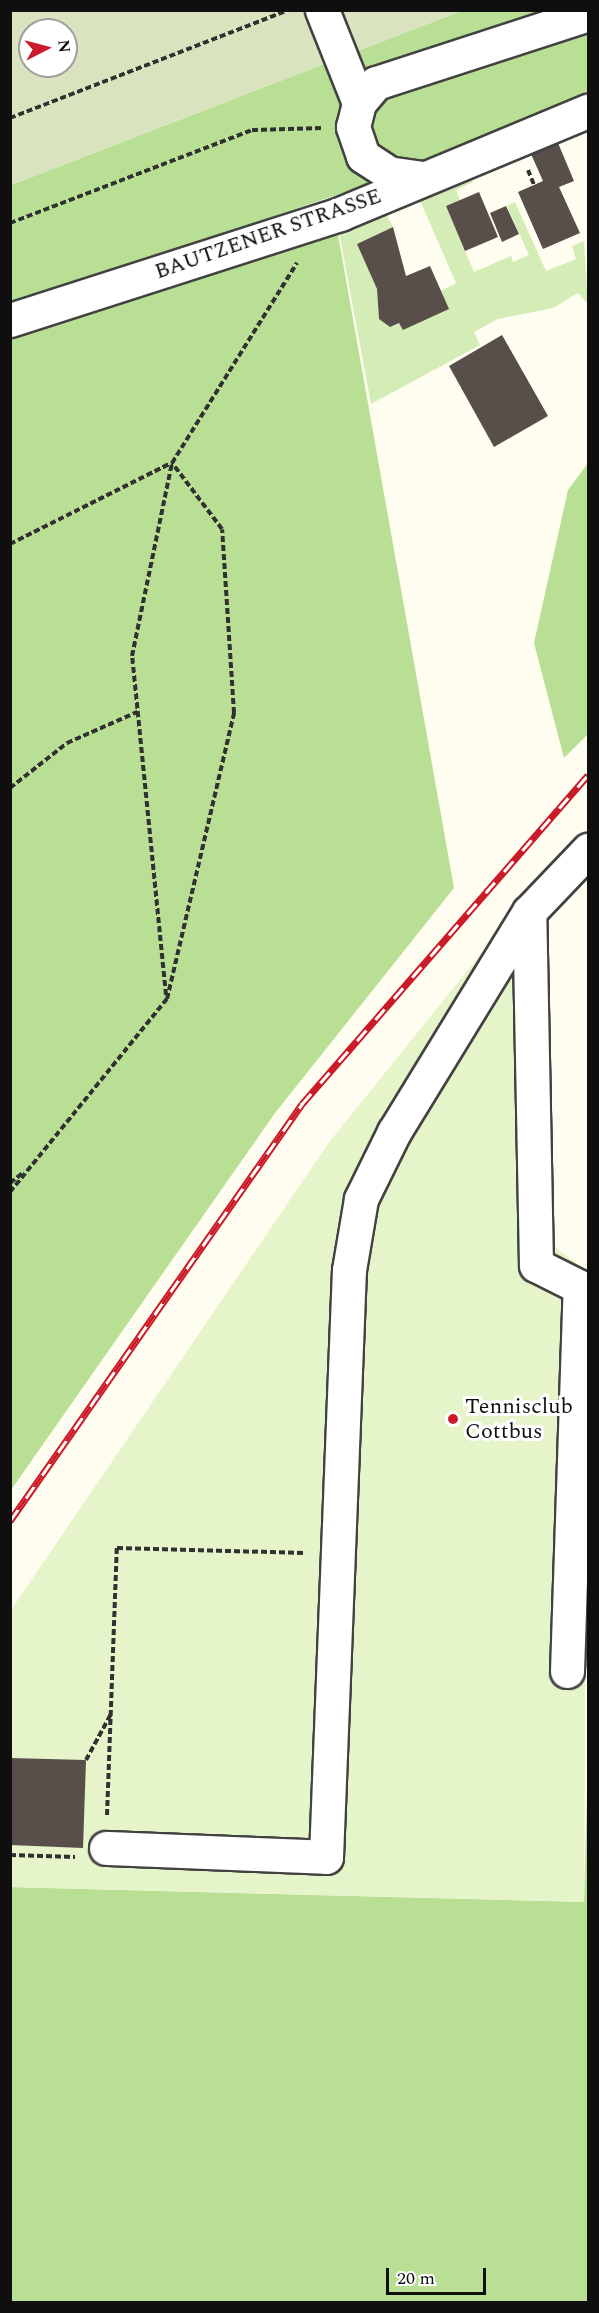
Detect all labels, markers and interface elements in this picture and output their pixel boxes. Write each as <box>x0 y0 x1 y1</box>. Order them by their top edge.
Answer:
north arrow <box>18 18 78 78</box>
text: N <box>51 39 77 54</box>
street label: BAUTZENER STRASSE <box>151 183 385 285</box>
place label: Tennisclub Cottbus <box>465 1393 573 1444</box>
marker: Tennisclub Cottbus <box>446 1412 460 1426</box>
scale bar <box>389 2256 490 2294</box>
text: 20 m <box>397 2265 435 2292</box>

